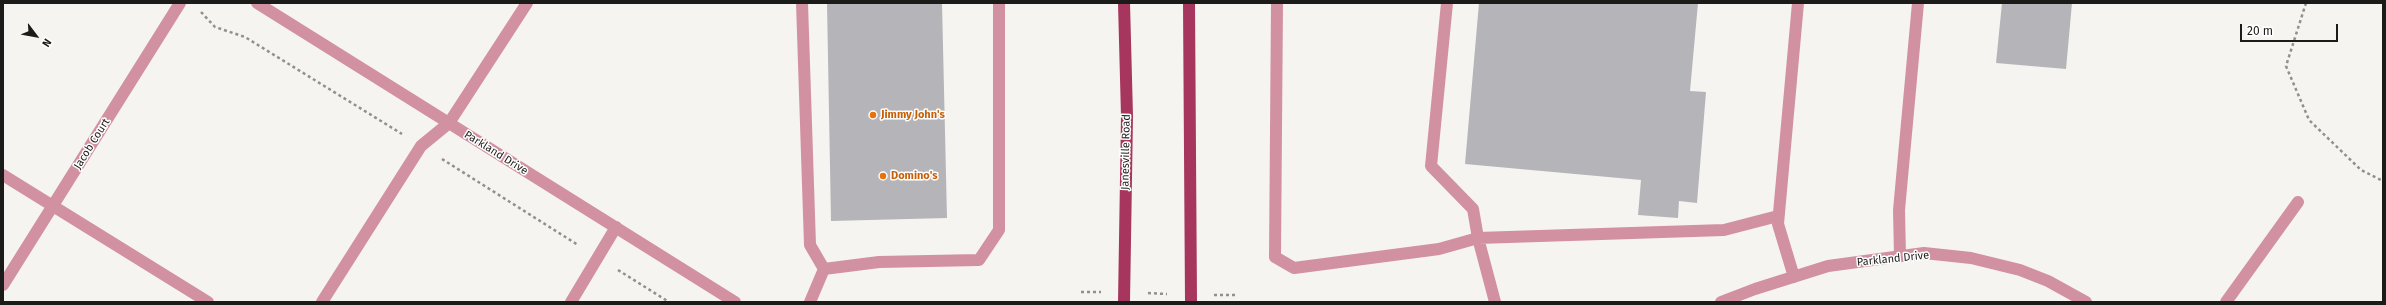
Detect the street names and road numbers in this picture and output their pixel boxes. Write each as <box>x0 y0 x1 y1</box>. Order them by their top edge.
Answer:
street label: Janesville Road <box>1119 114 1133 190</box>
street label: Jacob Court <box>71 116 113 172</box>
street label: Parkland Drive <box>462 128 530 178</box>
street label: Parkland Drive <box>1856 249 1930 269</box>

